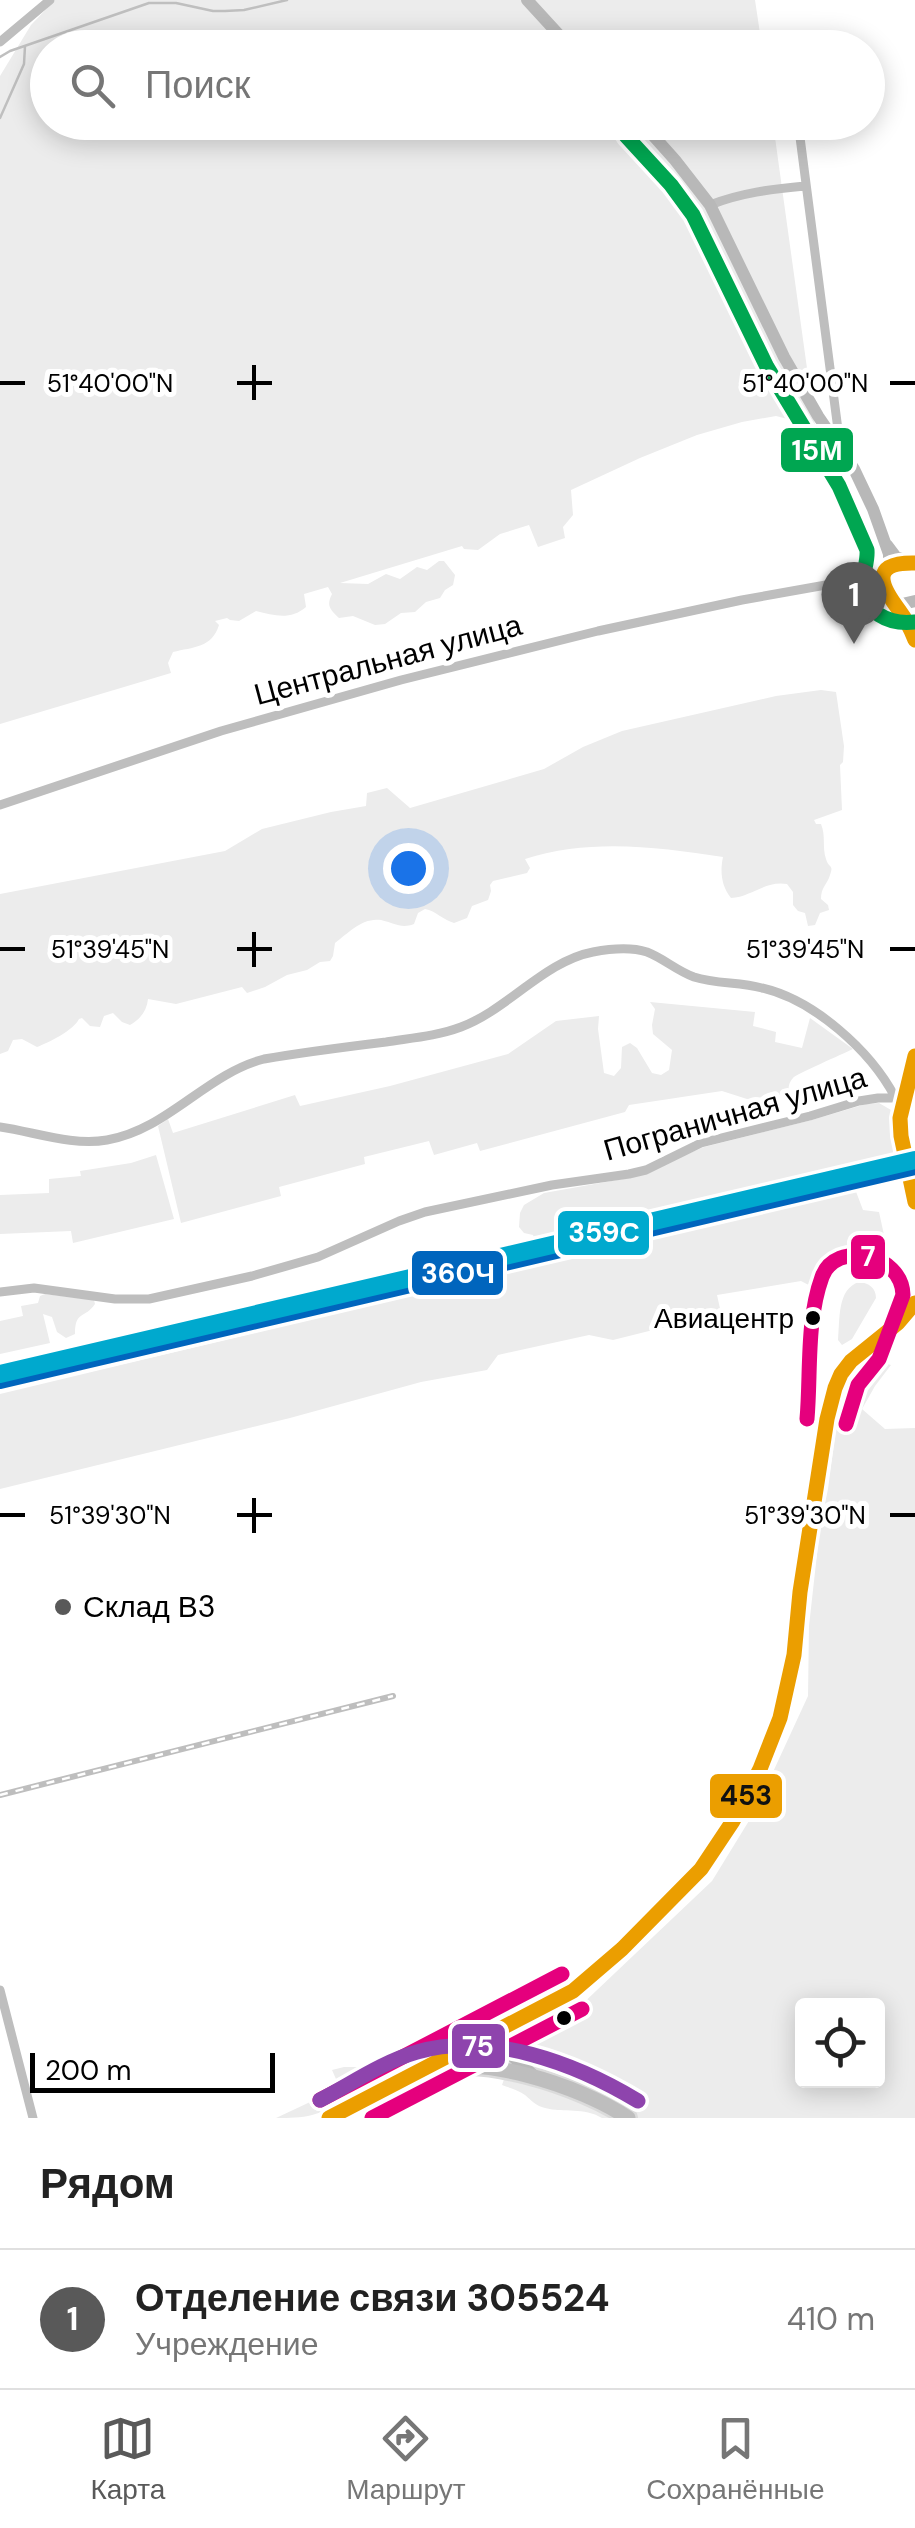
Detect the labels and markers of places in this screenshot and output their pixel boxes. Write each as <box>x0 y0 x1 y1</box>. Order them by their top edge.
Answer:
pin: 1 <box>822 562 886 644</box>
place label: Авиацентр <box>654 1300 794 1337</box>
marker: Авиацентр <box>803 1308 823 1328</box>
place label: Склад В3 <box>83 1587 216 1626</box>
marker: Склад В3 <box>52 1596 74 1618</box>
unlabelled marker <box>554 2008 574 2028</box>

